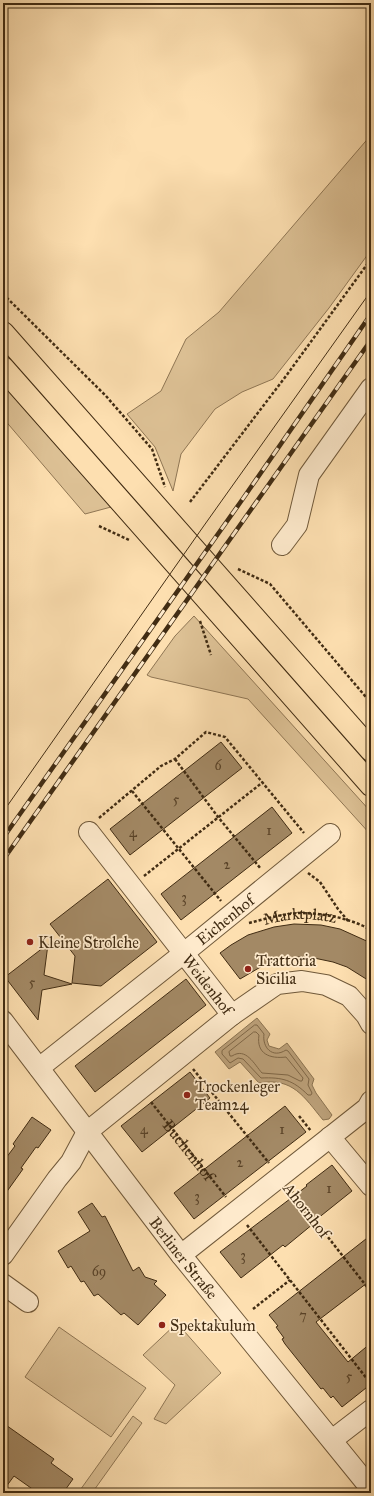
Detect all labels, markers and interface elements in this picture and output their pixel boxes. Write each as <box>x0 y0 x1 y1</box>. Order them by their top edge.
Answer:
house number: 6 <box>214 757 222 774</box>
house number: 5 <box>173 791 180 808</box>
house number: 1 <box>266 822 272 839</box>
house number: 4 <box>129 824 138 841</box>
house number: 2 <box>224 856 231 873</box>
house number: 3 <box>181 889 187 906</box>
street label: Eichenhof <box>193 889 260 949</box>
street label: Marktplatz <box>261 904 339 929</box>
place label: Kleine Strolche <box>38 933 139 952</box>
marker: Kleine Strolche <box>25 937 35 947</box>
street label: Weidenhof <box>178 950 238 1020</box>
place label: Trattoria Sicilia <box>256 951 316 988</box>
marker: Trattoria Sicilia <box>243 964 253 974</box>
house number: 5 <box>29 974 36 991</box>
place label: Trockenleger Team24 <box>195 1077 280 1114</box>
marker: Trockenleger Team24 <box>182 1090 192 1100</box>
street label: Buchenhof <box>159 1116 220 1187</box>
house number: 4 <box>140 1121 149 1138</box>
house number: 1 <box>279 1121 285 1138</box>
house number: 2 <box>237 1154 244 1171</box>
street label: Ahornhof <box>279 1178 336 1244</box>
house number: 1 <box>326 1180 332 1197</box>
house number: 3 <box>194 1188 200 1205</box>
street label: Berliner Straße <box>145 1213 222 1303</box>
house number: 3 <box>240 1247 246 1264</box>
house number: 69 <box>92 1263 106 1280</box>
house number: 7 <box>299 1307 307 1324</box>
place label: Spektakulum <box>170 1316 256 1335</box>
marker: Spektakulum <box>157 1320 167 1330</box>
house number: 5 <box>346 1368 353 1385</box>

